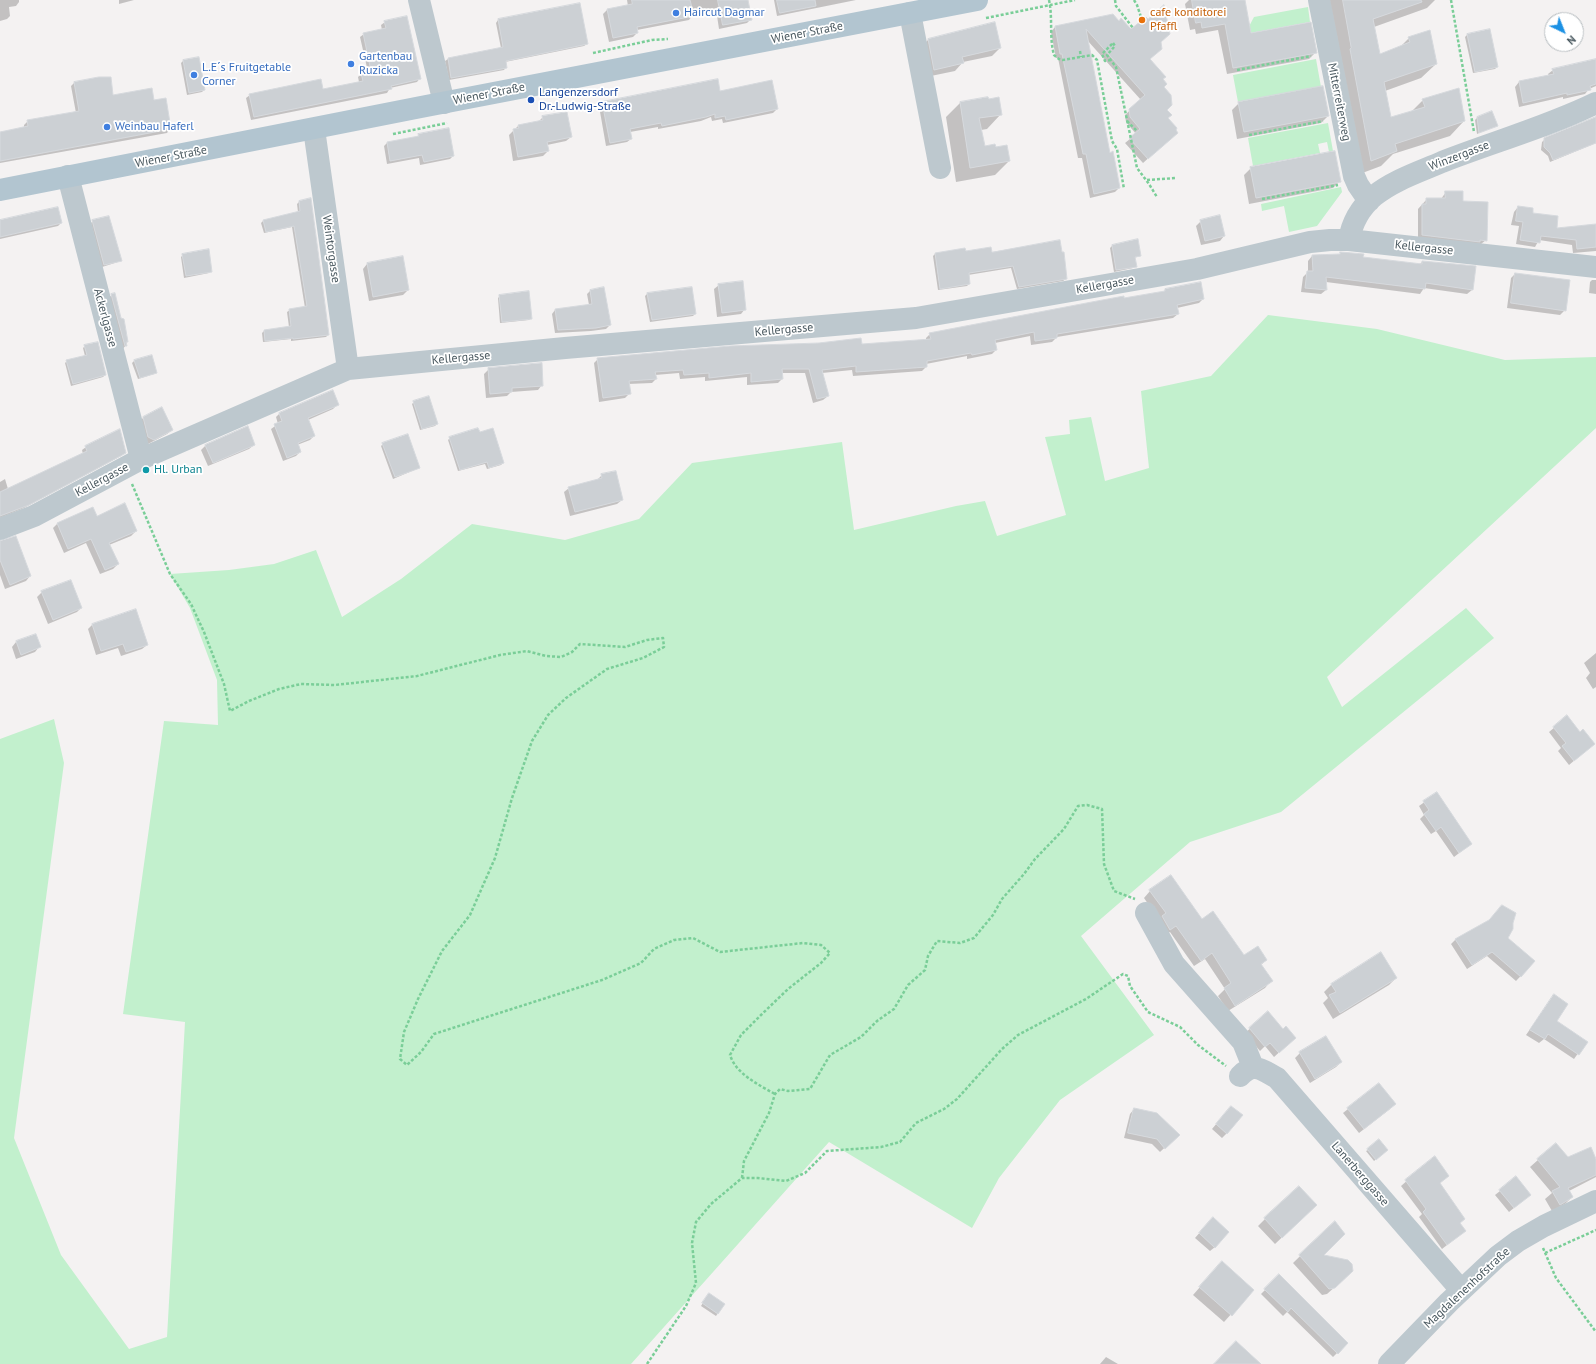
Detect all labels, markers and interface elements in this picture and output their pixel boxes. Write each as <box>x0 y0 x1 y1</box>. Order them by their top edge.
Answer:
place label: Haircut Dagmar <box>684 6 764 20</box>
place label: cafe konditorei Pfaffl <box>1150 6 1226 34</box>
marker: Haircut Dagmar <box>671 8 681 18</box>
north arrow <box>1544 12 1584 52</box>
marker: cafe konditorei Pfaffl <box>1137 15 1147 25</box>
street label: Wiener Straße <box>770 19 844 47</box>
text: N <box>1564 32 1579 48</box>
place label: Gartenbau Ruzicka <box>359 50 412 78</box>
marker: Gartenbau Ruzicka <box>346 59 356 69</box>
place label: L.E´s Fruitgetable Corner <box>202 61 291 89</box>
street label: Mitterreiterweg <box>1324 62 1354 142</box>
marker: L.E´s Fruitgetable Corner <box>189 70 199 80</box>
street label: Wiener Straße <box>452 80 526 108</box>
place label: Langenzersdorf Dr.-Ludwig-Straße <box>539 86 631 114</box>
marker: Langenzersdorf Dr.-Ludwig-Straße <box>526 95 536 105</box>
place label: Weinbau Haferl <box>115 120 194 134</box>
marker: Weinbau Haferl <box>102 122 112 132</box>
street label: Winzergasse <box>1427 138 1491 174</box>
street label: Wiener Straße <box>134 143 208 171</box>
street label: Weintorgasse <box>319 214 343 284</box>
street label: Kellergasse <box>1394 238 1454 258</box>
street label: Kellergasse <box>1075 273 1135 297</box>
street label: Ackerlgasse <box>90 287 120 349</box>
street label: Kellergasse <box>754 320 814 340</box>
street label: Kellergasse <box>431 348 491 368</box>
street label: Kellergasse <box>73 460 131 500</box>
place label: Hl. Urban <box>154 463 202 477</box>
marker: Hl. Urban <box>141 465 151 475</box>
street label: Lanerberggasse <box>1328 1139 1392 1209</box>
street label: Magdalenenhofstraße <box>1421 1244 1513 1332</box>

